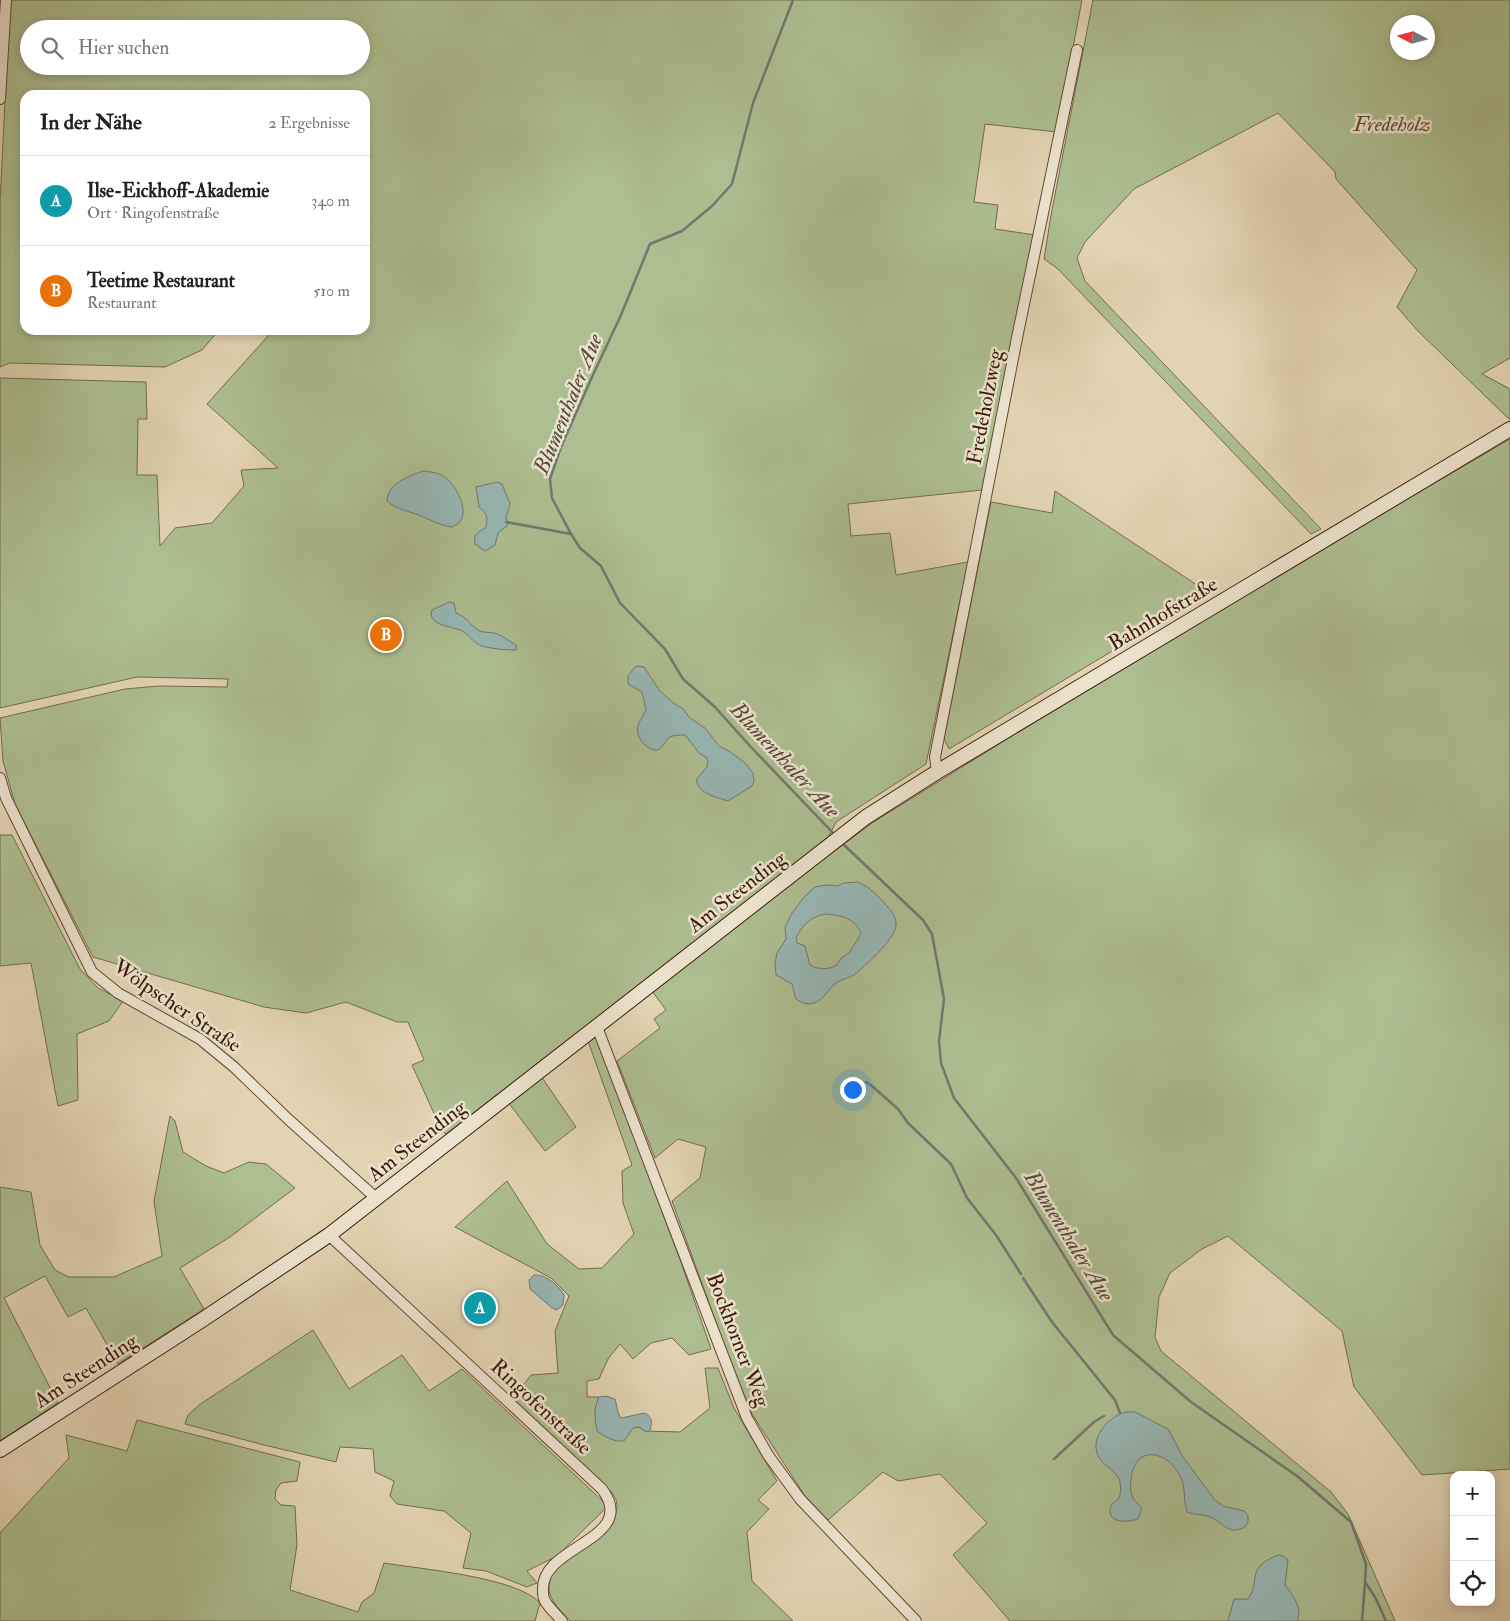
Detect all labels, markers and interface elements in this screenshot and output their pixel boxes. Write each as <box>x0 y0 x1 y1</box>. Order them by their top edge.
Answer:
north arrow <box>1390 15 1435 60</box>
search box <box>20 20 370 75</box>
icon: search <box>38 34 66 62</box>
text: Hier suchen <box>78 36 169 60</box>
text: In der Nähe <box>40 109 142 136</box>
park label: Fredeholz <box>1353 111 1430 138</box>
text: 2 Ergebnisse <box>269 113 350 133</box>
text: Ilse-Eickhoff-Akademie <box>87 179 269 203</box>
text: A <box>51 191 61 211</box>
text: 340 m <box>311 191 350 211</box>
text: Ort · Ringofenstraße <box>87 203 219 223</box>
text: Teetime Restaurant <box>87 269 235 293</box>
text: B <box>51 281 61 301</box>
text: 510 m <box>313 281 350 301</box>
text: Restaurant <box>87 293 156 313</box>
water label: Blumenthaler Aue <box>527 329 609 479</box>
street label: Fredeholzweg <box>961 346 1010 467</box>
street label: Bahnhofstraße <box>1103 571 1223 657</box>
pin: B <box>370 616 402 654</box>
water label: Blumenthaler Aue <box>723 695 846 824</box>
street label: Am Steending <box>681 845 792 940</box>
street label: Wölpscher Straße <box>107 953 246 1059</box>
your location <box>840 1077 866 1103</box>
street label: Am Steending <box>361 1094 472 1189</box>
water label: Blumenthaler Aue <box>1017 1165 1121 1307</box>
street label: Bockhorner Weg <box>700 1269 776 1412</box>
pin: A <box>464 1289 496 1327</box>
street label: Am Steending <box>28 1327 143 1415</box>
street label: Ringofenstraße <box>485 1353 597 1461</box>
map controls <box>1450 1471 1495 1606</box>
button: + <box>1450 1471 1495 1516</box>
button: − <box>1450 1516 1495 1561</box>
button: locate <box>1450 1561 1495 1606</box>

